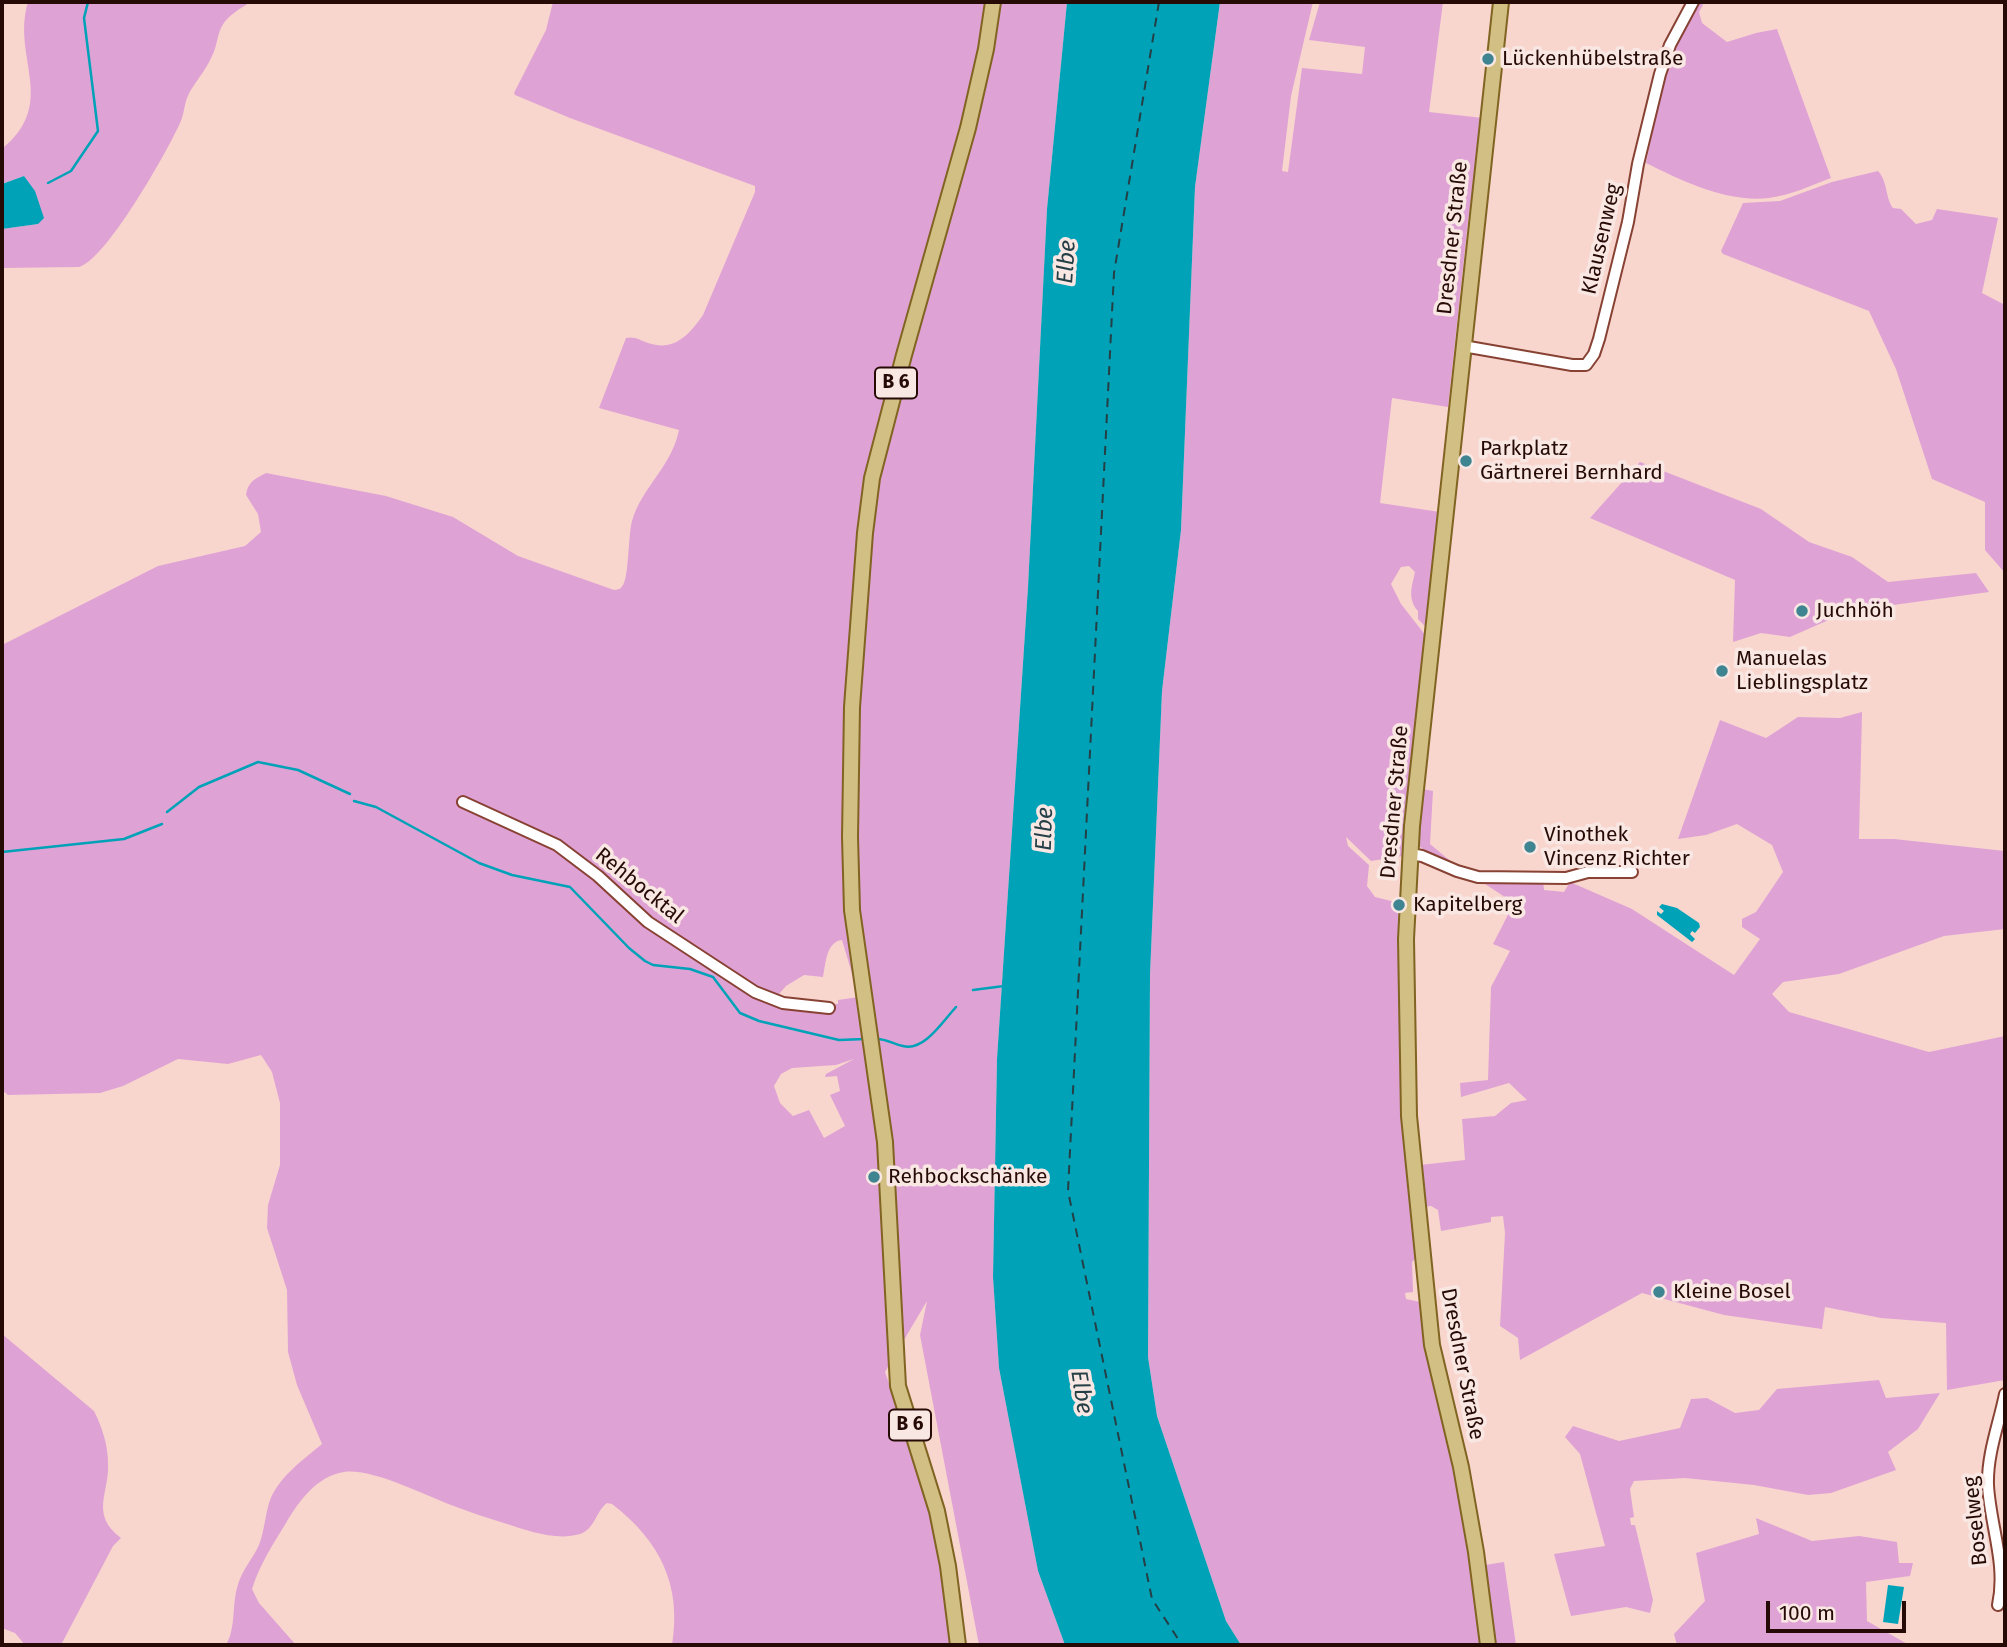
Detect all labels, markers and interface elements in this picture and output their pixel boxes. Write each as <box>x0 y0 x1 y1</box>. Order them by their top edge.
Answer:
place label: Lückenhübelstraße <box>1502 46 1683 72</box>
marker: Lückenhübelstraße <box>1480 51 1496 67</box>
street label: Dresdner Straße <box>1432 160 1474 316</box>
street label: Klausenweg <box>1577 181 1627 297</box>
water label: Elbe <box>1052 239 1082 285</box>
road number: B 6 <box>875 368 917 398</box>
place label: Parkplatz Gärtnerei Bernhard <box>1480 436 1663 486</box>
marker: Parkplatz Gärtnerei Bernhard <box>1458 453 1474 469</box>
place label: Juchhöh <box>1816 598 1894 624</box>
marker: Juchhöh <box>1794 603 1810 619</box>
place label: Manuelas Lieblingsplatz <box>1736 646 1868 696</box>
marker: Manuelas Lieblingsplatz <box>1714 663 1730 679</box>
street label: Dresdner Straße <box>1376 724 1414 880</box>
water label: Elbe <box>1030 807 1060 851</box>
place label: Vinothek Vincenz Richter <box>1544 822 1690 872</box>
marker: Vinothek Vincenz Richter <box>1522 839 1538 855</box>
street label: Rehbocktal <box>590 843 688 929</box>
place label: Kapitelberg <box>1413 892 1523 918</box>
marker: Kapitelberg <box>1391 897 1407 913</box>
place label: Rehbockschänke <box>888 1164 1047 1190</box>
marker: Rehbockschänke <box>866 1169 882 1185</box>
place label: Kleine Bosel <box>1673 1279 1791 1305</box>
marker: Kleine Bosel <box>1651 1284 1667 1300</box>
street label: Dresdner Straße <box>1435 1286 1489 1442</box>
water label: Elbe <box>1064 1368 1098 1416</box>
road number: B 6 <box>889 1410 931 1441</box>
street label: Boselweg <box>1959 1475 1993 1567</box>
scale bar <box>1769 1588 1909 1632</box>
text: 100 m <box>1779 1600 1835 1626</box>

